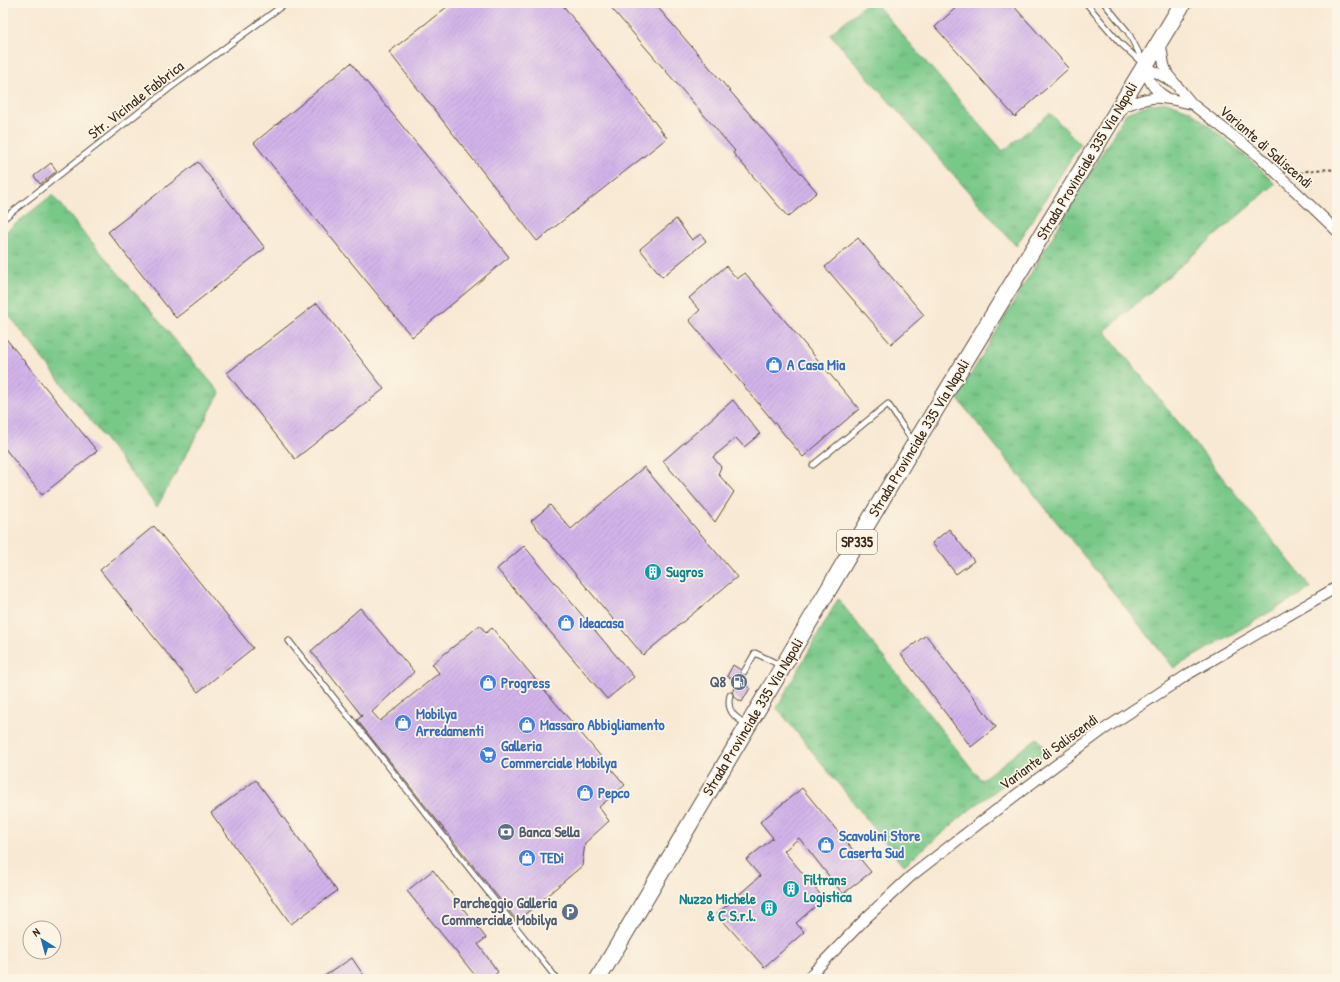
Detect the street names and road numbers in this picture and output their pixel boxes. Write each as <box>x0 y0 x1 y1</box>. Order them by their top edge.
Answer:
street label: Str. Vicinale Fabbrica <box>83 55 188 144</box>
street label: Strada Provinciale 335 Via Napoli <box>1031 78 1142 244</box>
street label: Variante di Saliscendi <box>1215 100 1317 193</box>
street label: Strada Provinciale 335 Via Napoli <box>863 355 974 521</box>
road number: SP335 <box>837 530 877 554</box>
street label: Strada Provinciale 335 Via Napoli <box>697 634 808 800</box>
street label: Variante di Saliscendi <box>995 709 1102 794</box>

